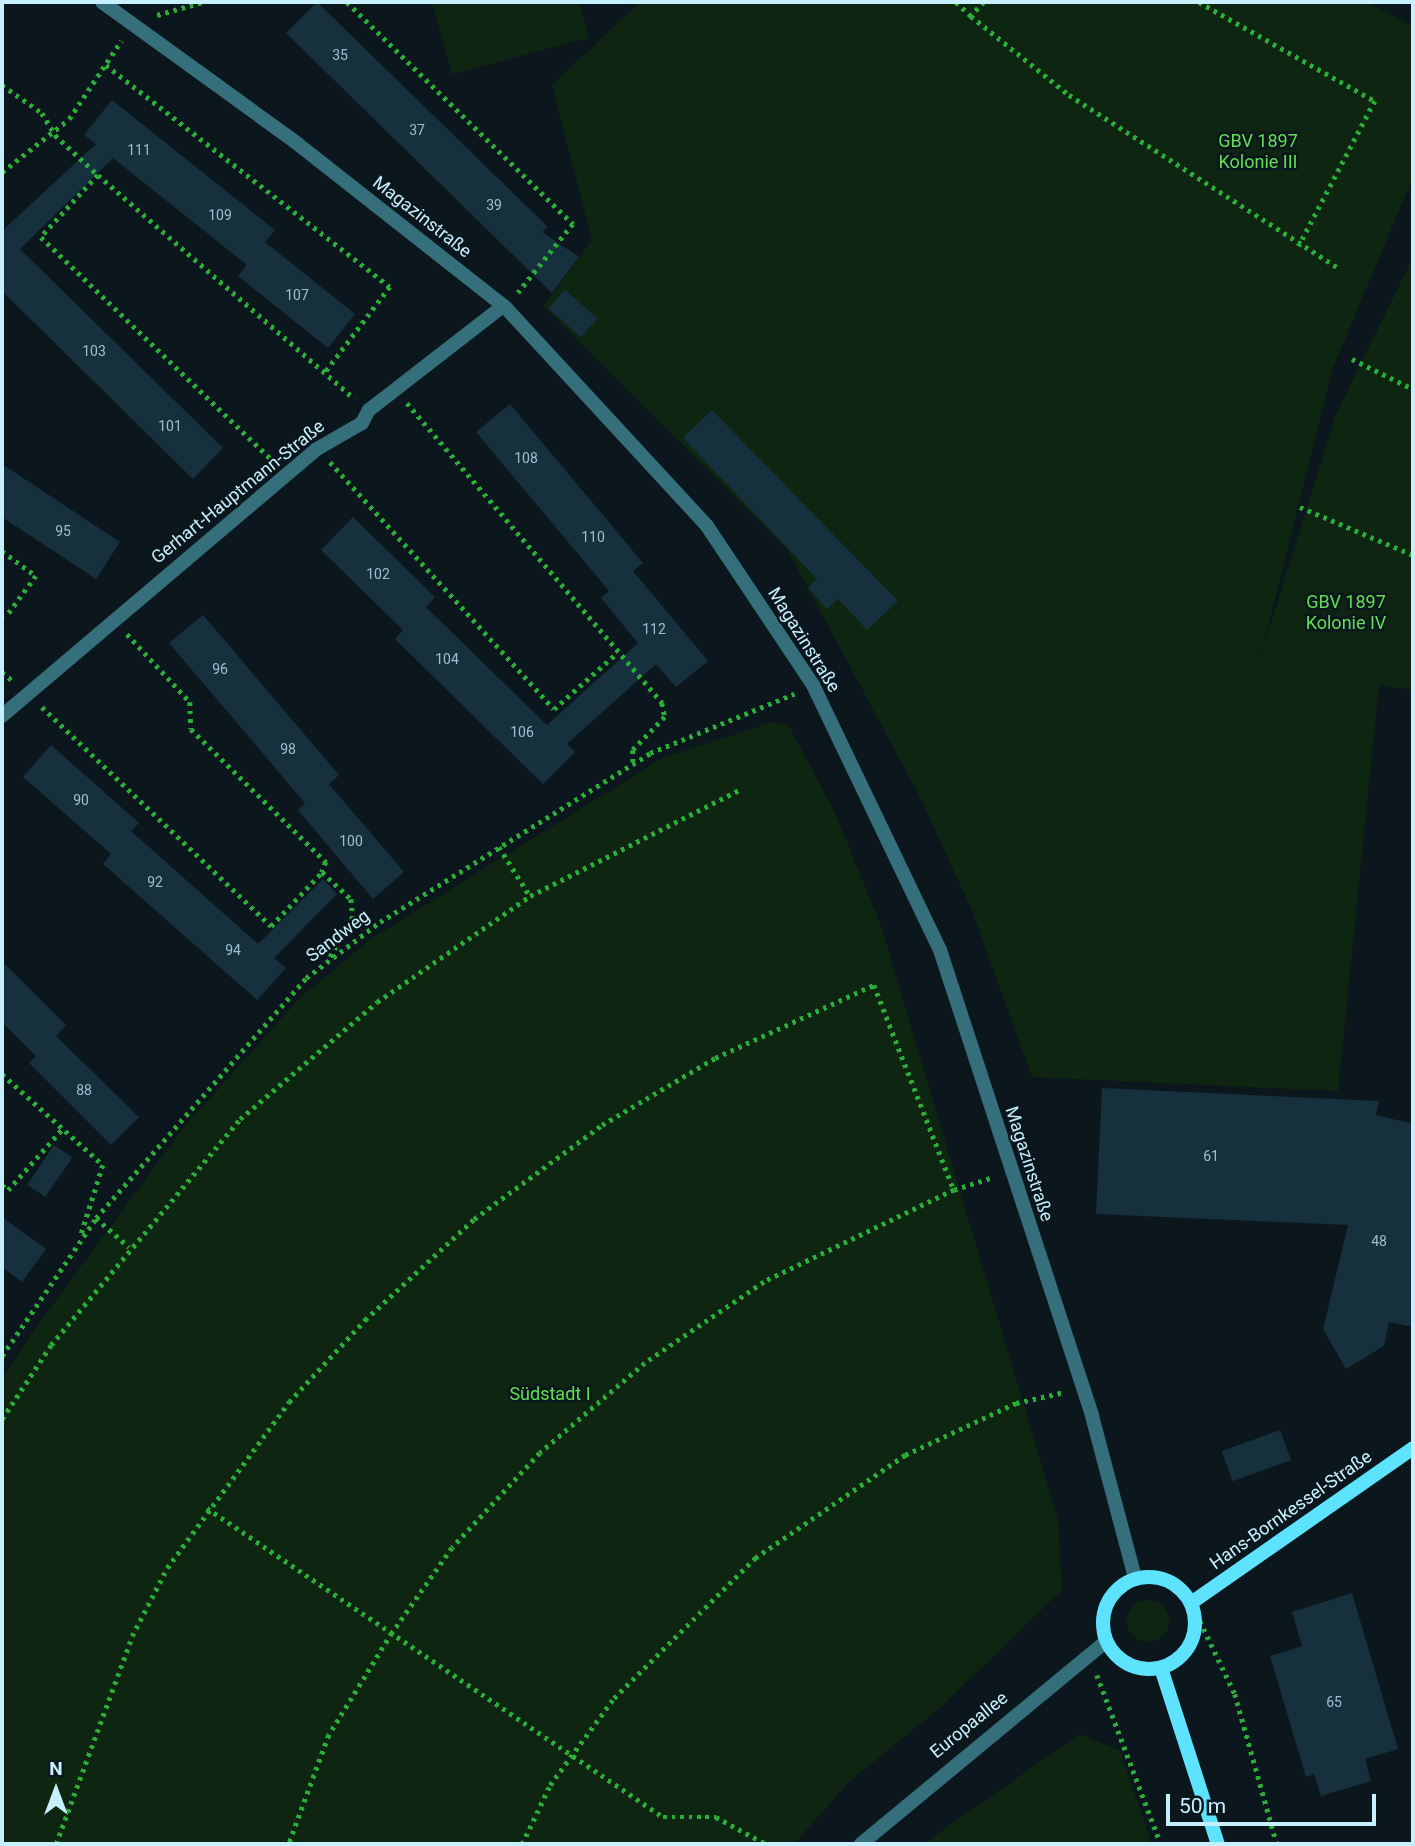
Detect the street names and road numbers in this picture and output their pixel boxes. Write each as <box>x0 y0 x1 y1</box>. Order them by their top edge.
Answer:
street label: Magazinstraße <box>368 172 476 262</box>
street label: Gerhart-Hauptmann-Straße <box>147 416 329 568</box>
street label: Magazinstraße <box>763 584 845 696</box>
street label: Sandweg <box>302 905 374 967</box>
street label: Magazinstraße <box>1000 1104 1058 1224</box>
street label: Hans-Bornkessel-Straße <box>1206 1446 1376 1574</box>
street label: Europaallee <box>926 1687 1012 1763</box>

